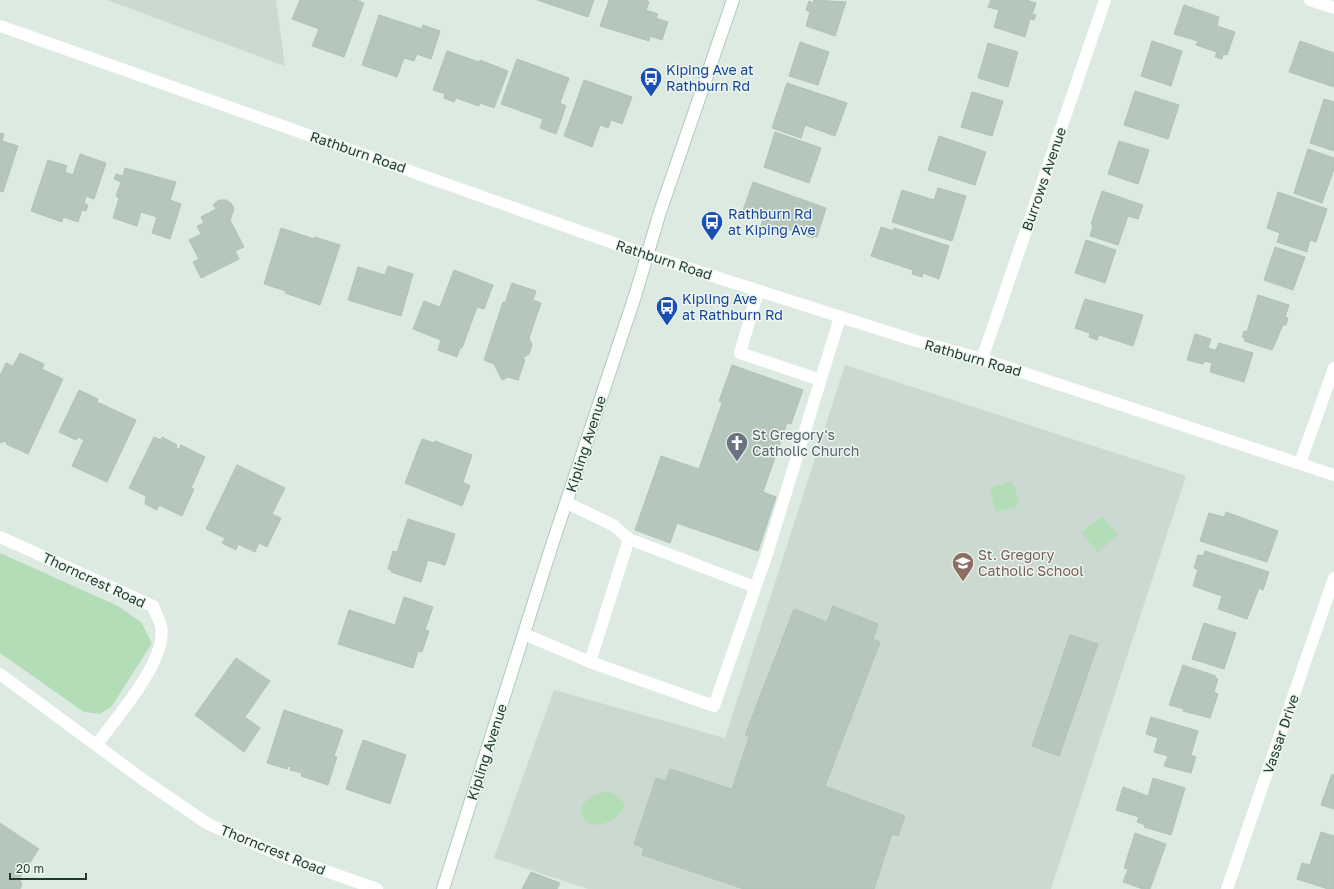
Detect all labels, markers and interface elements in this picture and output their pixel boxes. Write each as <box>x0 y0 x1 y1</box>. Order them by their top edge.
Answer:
place label: Kiping Ave at Rathburn Rd <box>666 61 754 94</box>
bus stop icon: Kiping Ave at Rathburn Rd <box>638 65 664 98</box>
street label: Burrows Avenue <box>1018 125 1069 233</box>
street label: Rathburn Road <box>308 127 408 176</box>
place label: Rathburn Rd at Kiping Ave <box>728 205 816 238</box>
bus stop icon: Rathburn Rd at Kiping Ave <box>699 209 725 242</box>
street label: Rathburn Road <box>614 236 714 283</box>
place label: Kipling Ave at Rathburn Rd <box>682 290 783 323</box>
bus stop icon: Kipling Ave at Rathburn Rd <box>654 294 680 327</box>
street label: Rathburn Road <box>923 336 1024 380</box>
street label: Kipling Avenue <box>562 393 609 494</box>
place label: St Gregory's Catholic Church <box>752 426 859 459</box>
church icon: St Gregory's Catholic Church <box>724 430 750 463</box>
place label: St. Gregory Catholic School <box>978 546 1084 579</box>
street label: Thorncrest Road <box>40 548 148 611</box>
school or university icon: St. Gregory Catholic School <box>950 550 976 583</box>
street label: Vassar Drive <box>1259 692 1302 776</box>
street label: Kipling Avenue <box>463 701 510 802</box>
street label: Thorncrest Road <box>218 821 328 878</box>
scale bar <box>10 855 86 881</box>
text: 20 m <box>16 861 44 876</box>

